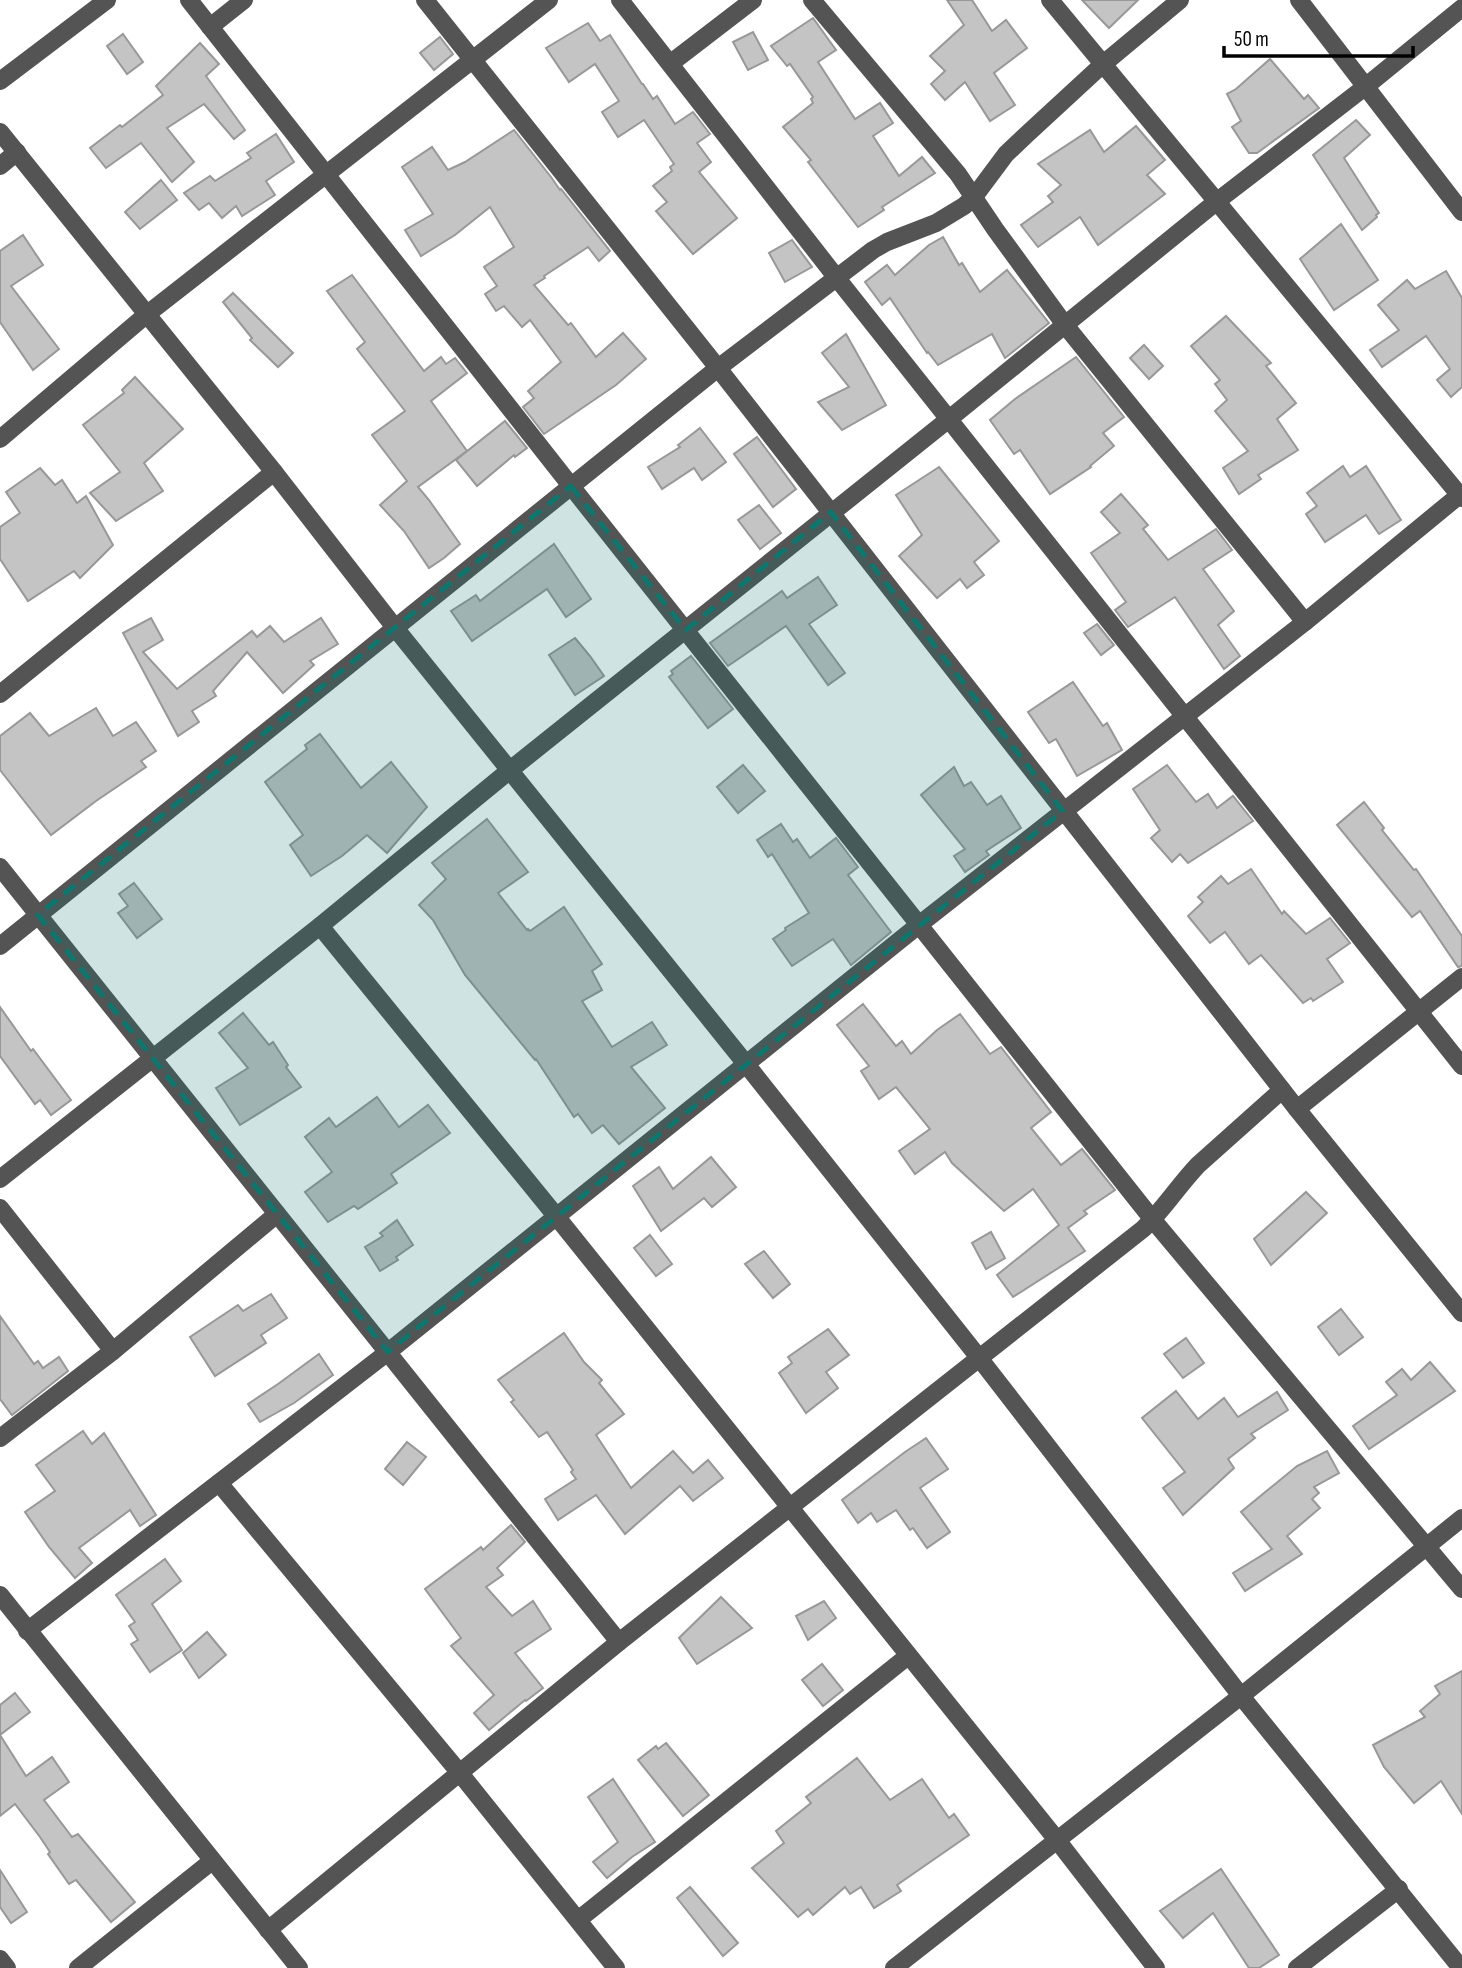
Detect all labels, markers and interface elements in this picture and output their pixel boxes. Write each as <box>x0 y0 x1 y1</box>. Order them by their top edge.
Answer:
scale bar <box>1224 14 1413 58</box>
text: 50 m <box>1234 27 1269 52</box>

